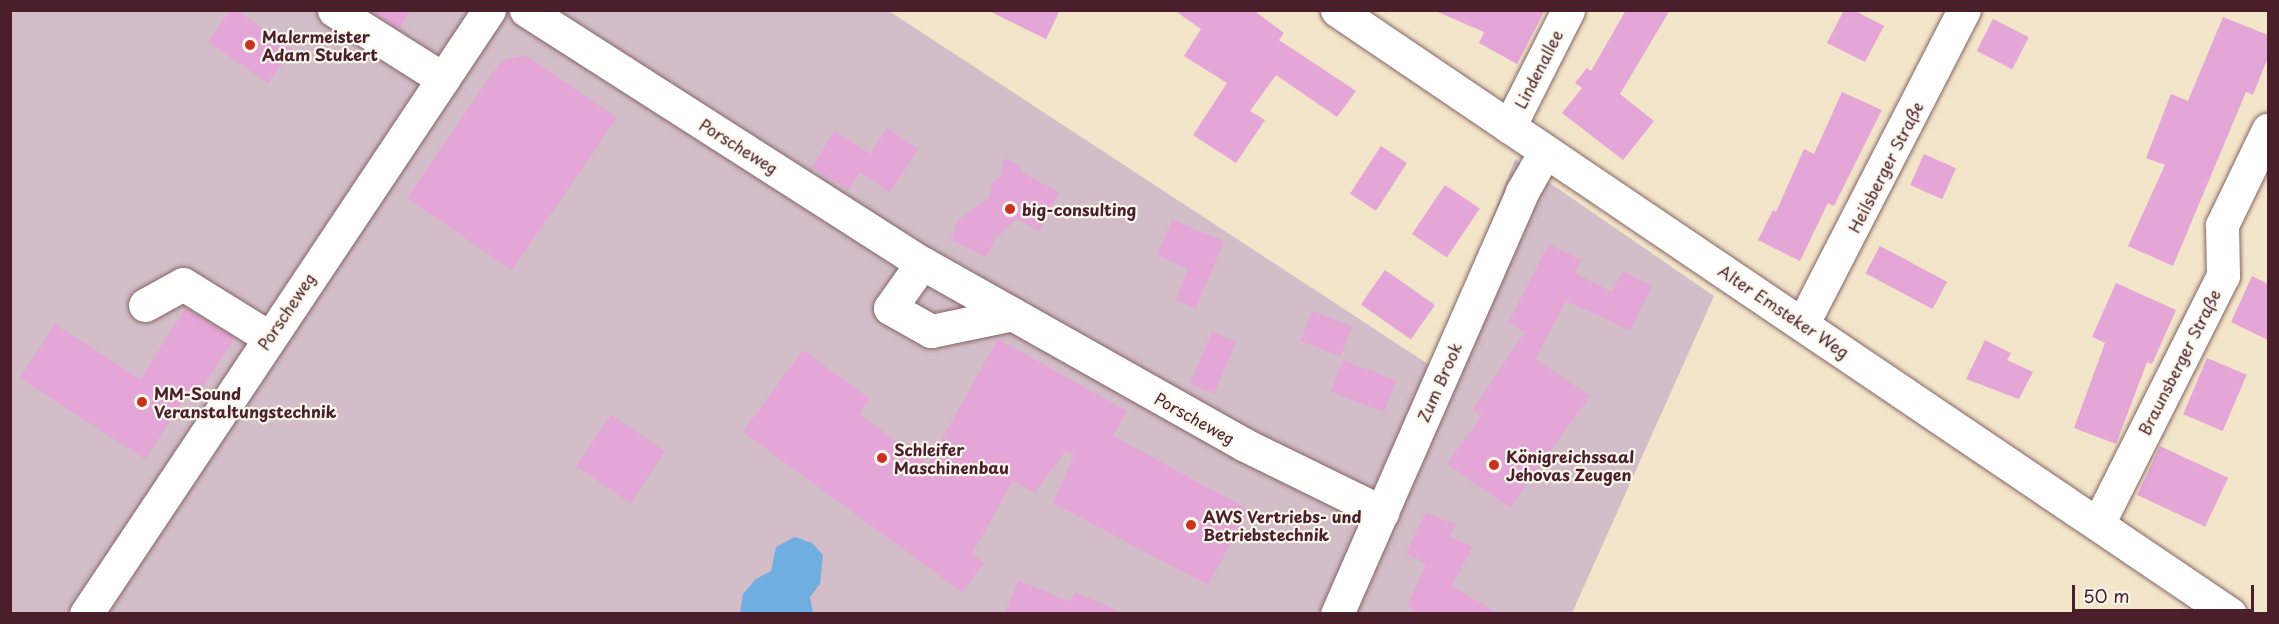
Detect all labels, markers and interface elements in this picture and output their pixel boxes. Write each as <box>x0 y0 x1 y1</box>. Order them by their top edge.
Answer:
place label: Malermeister Adam Stukert <box>262 26 379 64</box>
street label: Lindenallee <box>1510 26 1566 112</box>
marker: Malermeister Adam Stukert <box>243 38 257 52</box>
street label: Heilsberger Straße <box>1843 98 1927 236</box>
street label: Porscheweg <box>696 114 782 178</box>
place label: big-consulting <box>1022 199 1136 219</box>
marker: big-consulting <box>1003 202 1017 216</box>
street label: Alter Emsteker Weg <box>1714 260 1854 362</box>
street label: Porscheweg <box>253 269 319 353</box>
street label: Braunsberger Straße <box>2134 286 2224 438</box>
street label: Zum Brook <box>1413 339 1465 425</box>
place label: MM-Sound Veranstaltungstechnik <box>154 383 336 421</box>
street label: Porscheweg <box>1152 388 1238 448</box>
marker: MM-Sound Veranstaltungstechnik <box>135 395 149 409</box>
place label: Schleifer Maschinenbau <box>894 439 1009 477</box>
place label: Königreichssaal Jehovas Zeugen <box>1506 446 1634 484</box>
marker: Schleifer Maschinenbau <box>875 451 889 465</box>
marker: Königreichssaal Jehovas Zeugen <box>1487 458 1501 472</box>
place label: AWS Vertriebs- und Betriebstechnik <box>1203 506 1363 544</box>
marker: AWS Vertriebs- und Betriebstechnik <box>1184 518 1198 532</box>
scale bar <box>2075 573 2256 611</box>
text: 50 m <box>2083 582 2130 609</box>

